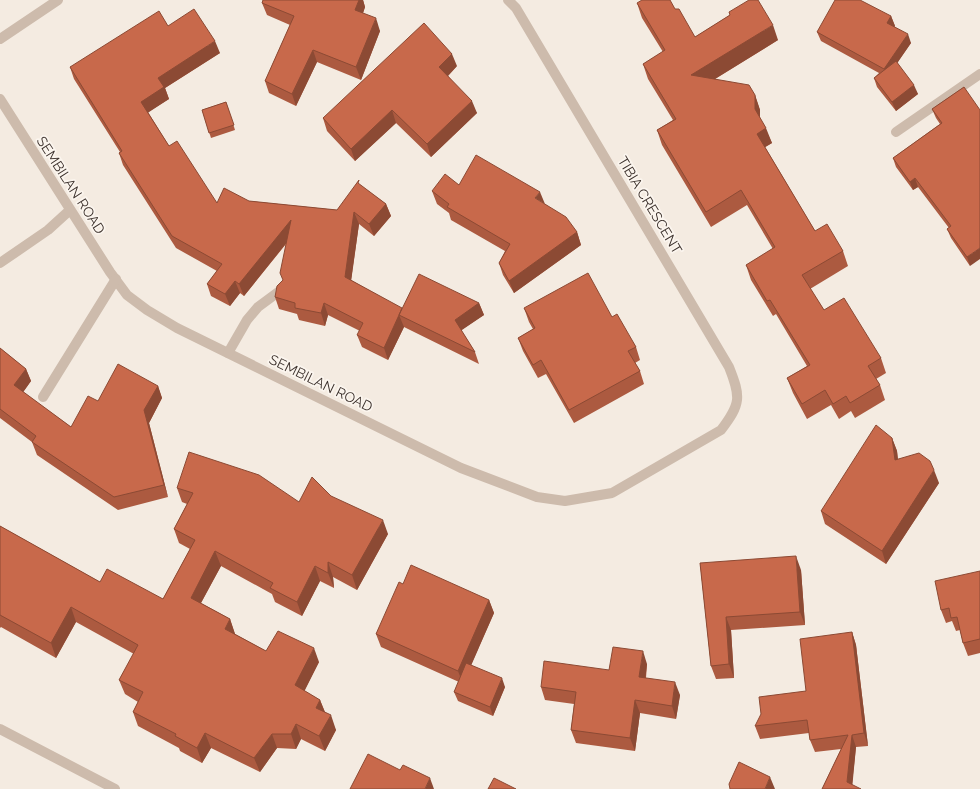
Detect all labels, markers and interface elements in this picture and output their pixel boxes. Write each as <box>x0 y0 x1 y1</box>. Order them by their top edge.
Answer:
street label: SEMBILAN ROAD <box>34 133 108 237</box>
street label: TIBIA CRESCENT <box>615 153 686 257</box>
street label: SEMBILAN ROAD <box>267 351 375 415</box>

